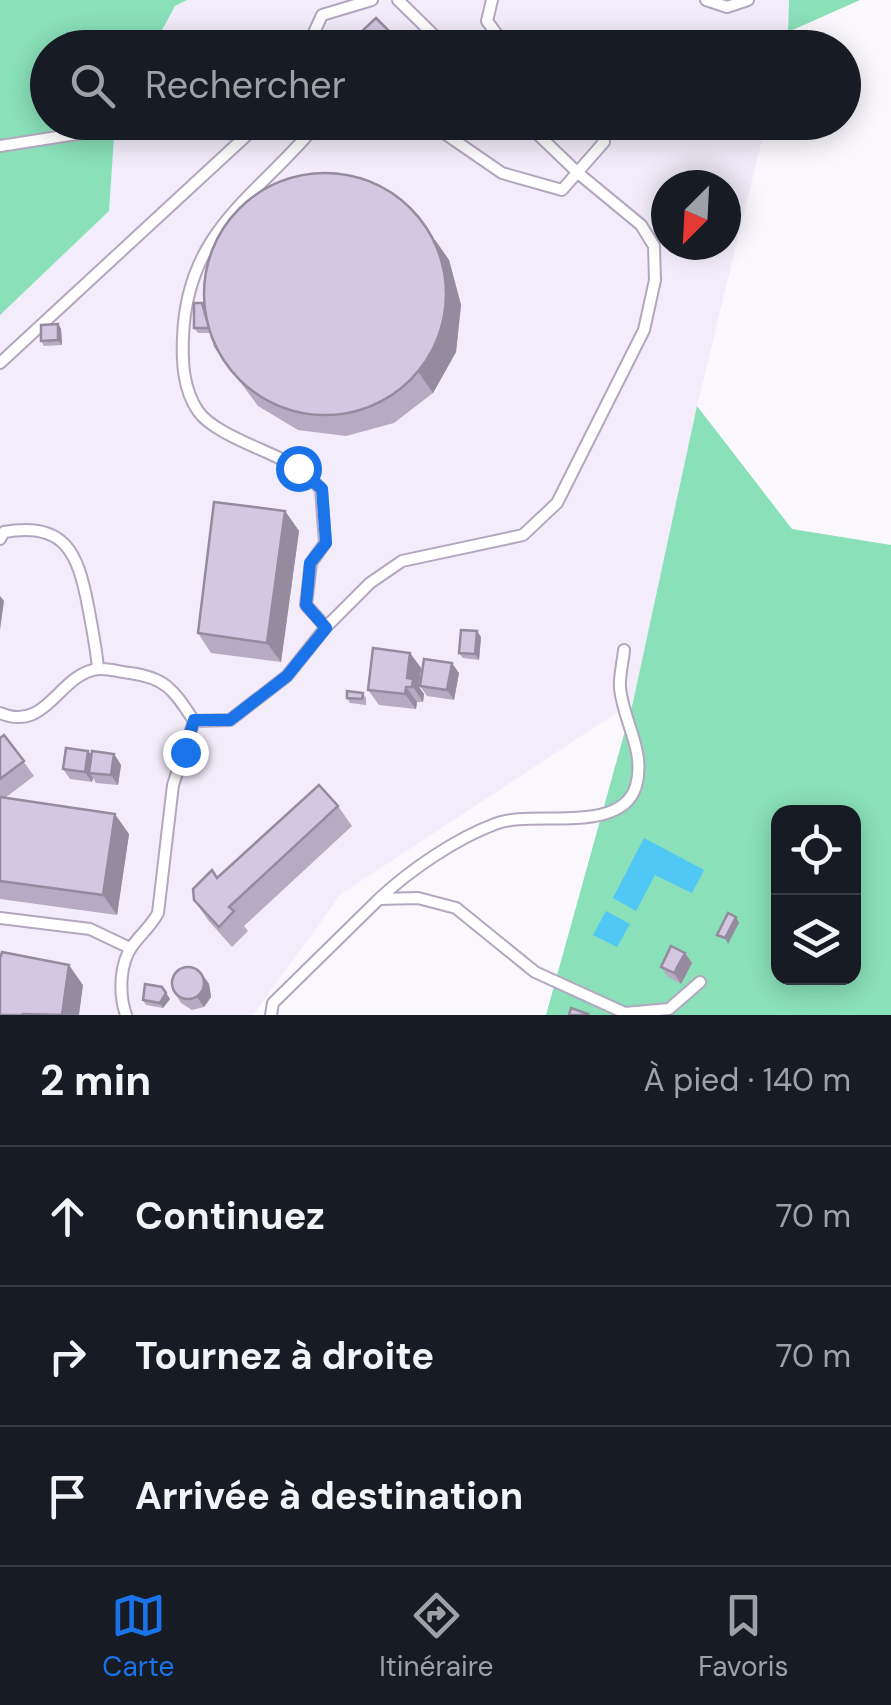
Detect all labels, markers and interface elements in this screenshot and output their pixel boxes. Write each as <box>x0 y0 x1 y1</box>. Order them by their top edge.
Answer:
search box <box>30 30 861 140</box>
icon: search <box>65 58 120 113</box>
text: Rechercher <box>145 60 346 110</box>
north arrow <box>651 170 741 260</box>
route start <box>276 446 322 492</box>
route end <box>163 730 209 776</box>
map controls <box>771 805 861 985</box>
button: locate <box>771 805 861 895</box>
button: layers <box>771 895 861 985</box>
text: 2 min <box>40 1053 151 1108</box>
text: À pied · 140 m <box>644 1059 851 1101</box>
icon: ahead <box>40 1189 95 1244</box>
text: Continuez <box>135 1191 325 1241</box>
text: 70 m <box>775 1195 851 1237</box>
icon: right <box>40 1329 95 1384</box>
text: Tournez à droite <box>135 1331 434 1381</box>
text: 70 m <box>775 1335 851 1377</box>
icon: arrive <box>40 1469 95 1524</box>
text: Arrivée à destination <box>135 1471 523 1521</box>
tab: Carte <box>102 1588 175 1685</box>
tab: Itinéraire <box>379 1588 493 1685</box>
tab: Favoris <box>698 1588 789 1685</box>

